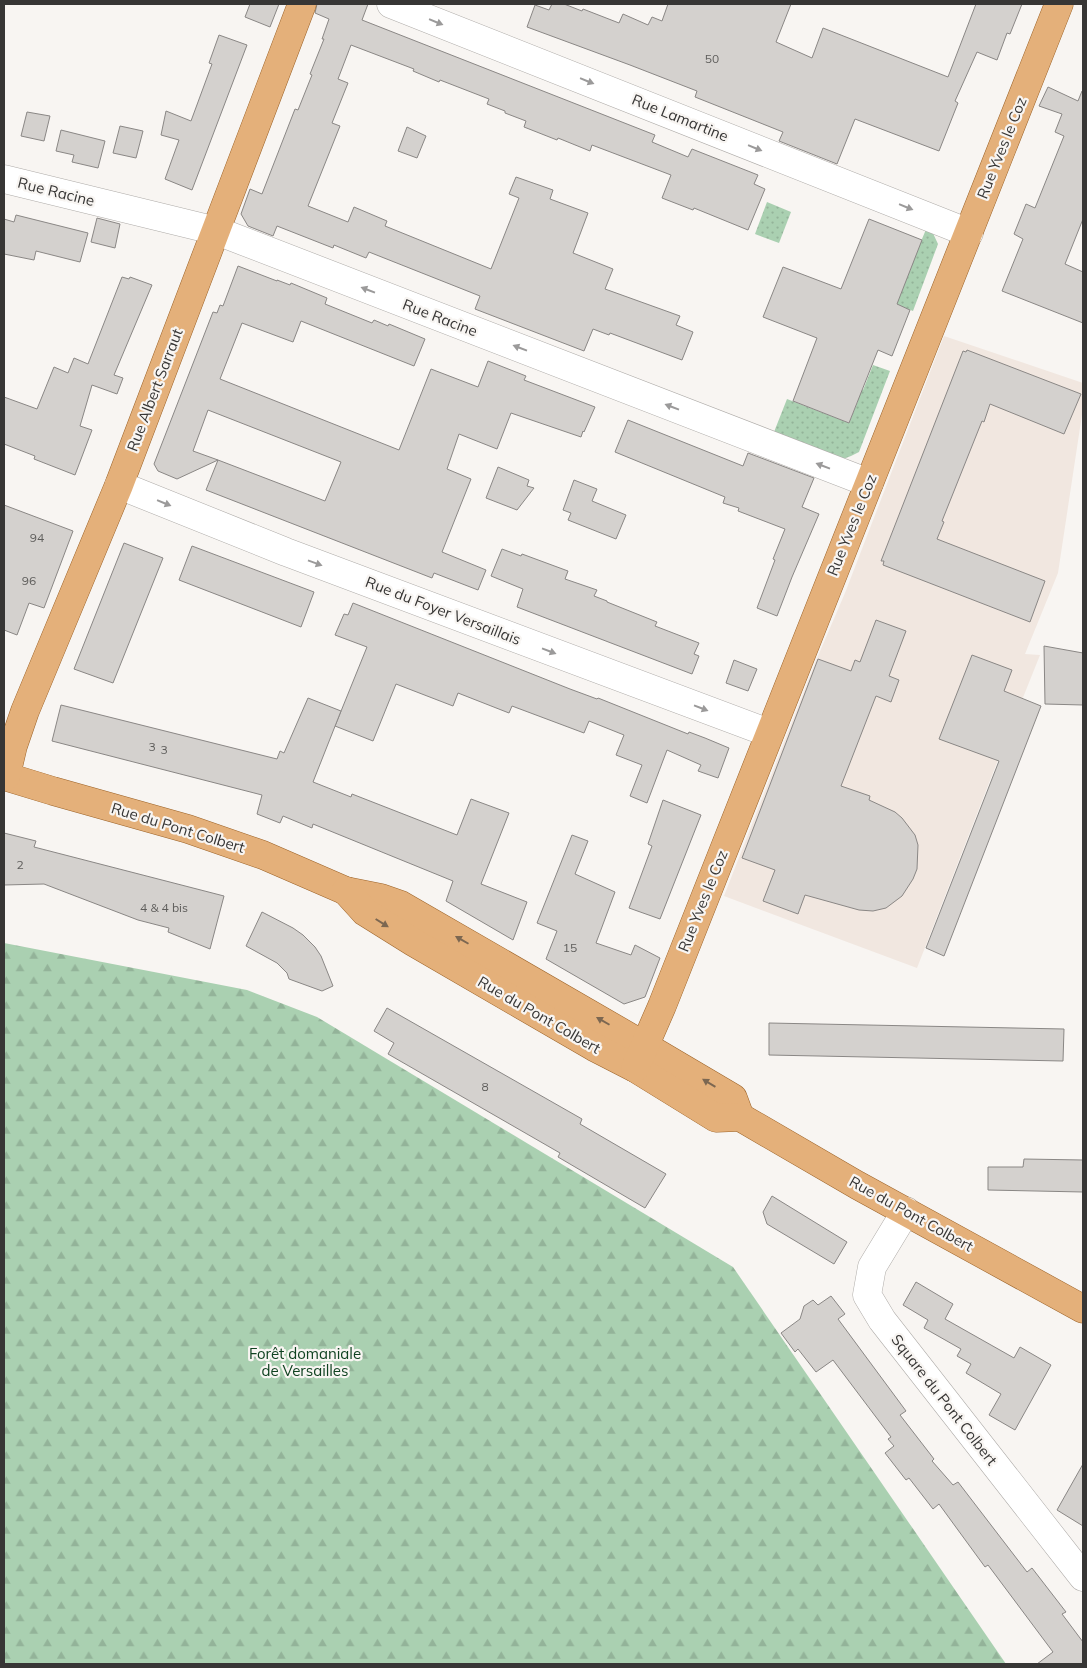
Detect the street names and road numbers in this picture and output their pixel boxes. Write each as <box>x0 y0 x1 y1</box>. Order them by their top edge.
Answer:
street label: Rue Lamartine <box>629 90 731 145</box>
street label: Rue Yves le Coz <box>972 94 1031 202</box>
street label: Rue Racine <box>16 173 96 210</box>
street label: Rue Racine <box>400 295 480 340</box>
street label: Rue Albert Sarraut <box>122 326 187 454</box>
street label: Rue Yves le Coz <box>822 471 881 579</box>
street label: Rue du Foyer Versaillais <box>363 572 524 649</box>
street label: Rue du Pont Colbert <box>109 798 247 857</box>
street label: Rue Yves le Coz <box>673 847 732 955</box>
street label: Rue du Pont Colbert <box>474 972 604 1057</box>
street label: Rue du Pont Colbert <box>846 1172 977 1256</box>
street label: Square du Pont Colbert <box>887 1330 1001 1469</box>

